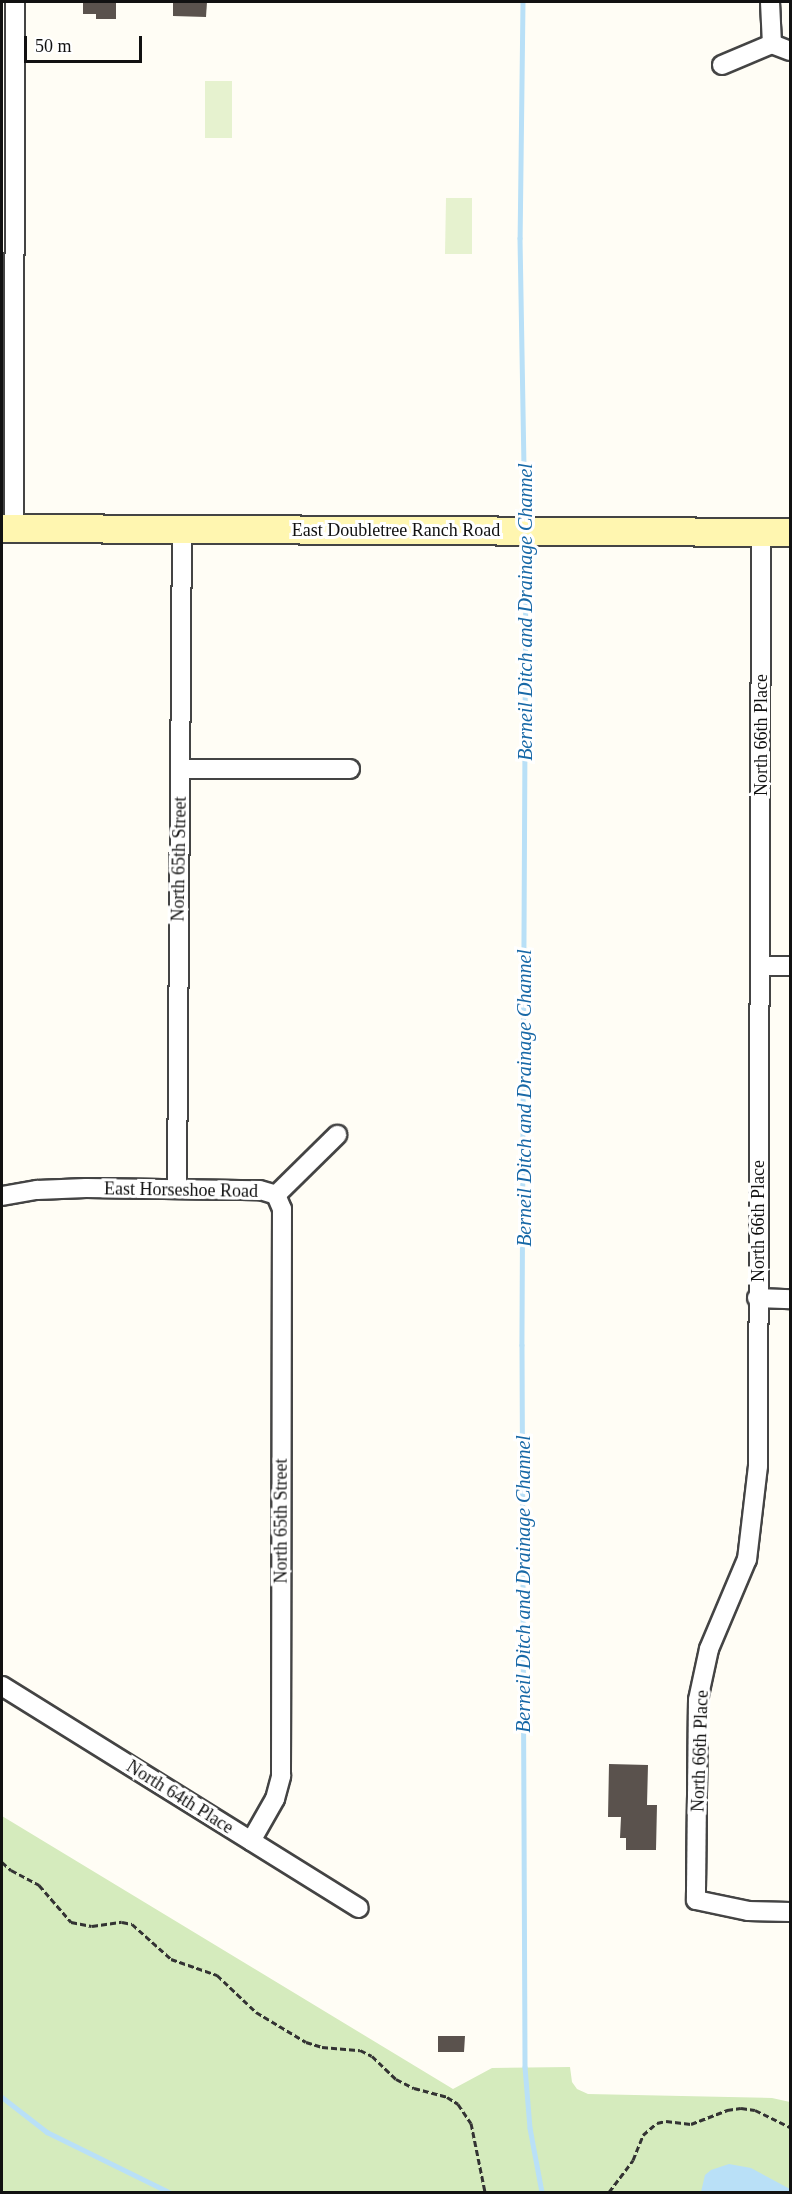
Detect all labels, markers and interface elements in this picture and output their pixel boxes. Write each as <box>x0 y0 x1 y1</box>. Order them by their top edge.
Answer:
scale bar <box>27 24 146 62</box>
text: 50 m <box>35 36 72 56</box>
water label: Berneil Ditch and Drainage Channel <box>513 463 537 761</box>
street label: East Doubletree Ranch Road <box>292 519 500 541</box>
street label: North 66th Place <box>750 674 772 796</box>
street label: North 65th Street <box>167 796 191 922</box>
water label: Berneil Ditch and Drainage Channel <box>512 949 536 1247</box>
street label: North 66th Place <box>747 1160 769 1282</box>
street label: East Horseshoe Road <box>104 1178 258 1202</box>
water label: Berneil Ditch and Drainage Channel <box>511 1435 535 1733</box>
street label: North 65th Street <box>270 1459 292 1583</box>
street label: North 66th Place <box>687 1690 713 1812</box>
street label: North 64th Place <box>123 1756 237 1838</box>

